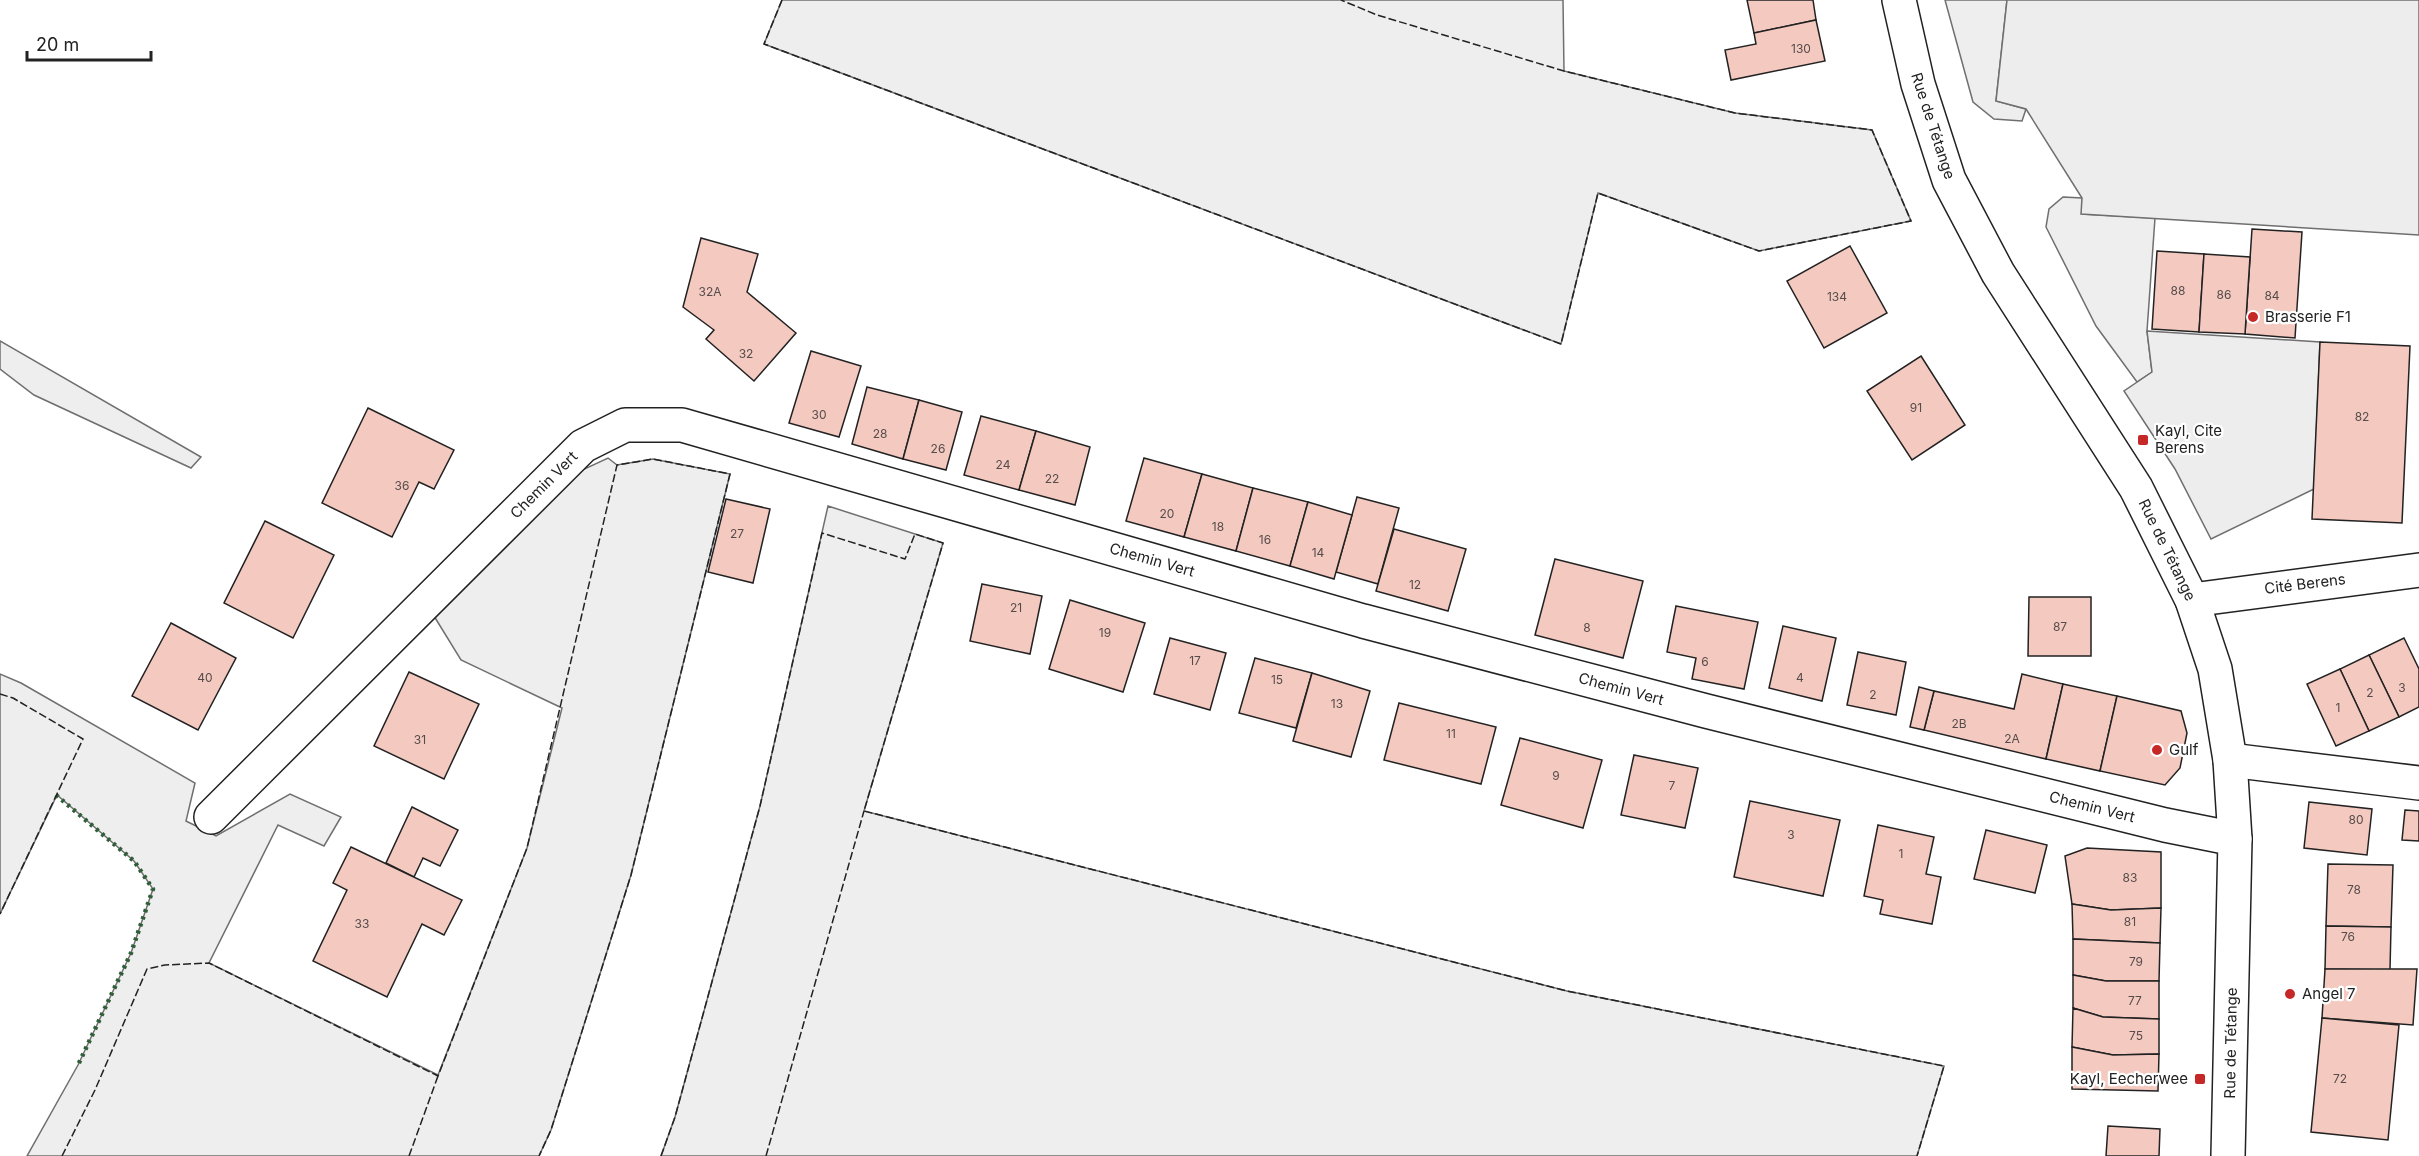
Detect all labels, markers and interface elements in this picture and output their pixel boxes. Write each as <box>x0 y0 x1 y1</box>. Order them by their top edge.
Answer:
scale bar <box>27 24 152 62</box>
text: 20 m <box>36 34 79 55</box>
house number: 130 <box>1791 41 1811 56</box>
street label: Rue de Tétange <box>1907 70 1960 182</box>
house number: 88 <box>2171 283 2185 298</box>
house number: 32A <box>698 284 722 299</box>
house number: 86 <box>2217 287 2231 302</box>
house number: 84 <box>2264 288 2280 303</box>
house number: 134 <box>1827 289 1847 304</box>
place label: Brasserie F1 <box>2265 307 2351 326</box>
marker: Brasserie F1 <box>2246 310 2260 324</box>
house number: 32 <box>739 346 753 361</box>
house number: 91 <box>1910 400 1922 415</box>
house number: 30 <box>812 407 826 422</box>
house number: 82 <box>2355 409 2369 424</box>
place label: Kayl, Cite Berens <box>2155 421 2222 457</box>
house number: 28 <box>873 426 887 441</box>
marker: Kayl, Cite Berens <box>2136 433 2150 447</box>
house number: 26 <box>931 441 945 456</box>
street label: Chemin Vert <box>506 447 581 522</box>
house number: 24 <box>996 457 1011 472</box>
house number: 22 <box>1045 471 1059 486</box>
house number: 36 <box>395 478 409 493</box>
street label: Rue de Tétange <box>2135 496 2200 604</box>
house number: 20 <box>1160 506 1174 521</box>
house number: 18 <box>1212 519 1224 534</box>
house number: 27 <box>730 526 744 541</box>
house number: 16 <box>1259 532 1271 547</box>
street label: Chemin Vert <box>1107 538 1197 581</box>
house number: 14 <box>1312 545 1325 560</box>
street label: Cité Berens <box>2263 569 2347 598</box>
house number: 12 <box>1409 577 1421 592</box>
house number: 21 <box>1010 600 1022 615</box>
house number: 87 <box>2053 619 2067 634</box>
house number: 8 <box>1583 620 1591 635</box>
house number: 19 <box>1099 625 1111 640</box>
house number: 17 <box>1189 653 1201 668</box>
house number: 6 <box>1701 654 1709 669</box>
street label: Chemin Vert <box>1576 668 1666 709</box>
house number: 40 <box>197 670 213 685</box>
house number: 4 <box>1796 670 1804 685</box>
house number: 15 <box>1271 672 1283 687</box>
house number: 3 <box>2398 680 2406 695</box>
house number: 2 <box>2366 685 2374 700</box>
house number: 2 <box>1869 687 1877 702</box>
house number: 13 <box>1331 696 1343 711</box>
house number: 1 <box>2336 700 2340 715</box>
house number: 2B <box>1951 716 1967 731</box>
house number: 11 <box>1446 726 1456 741</box>
house number: 2A <box>2004 731 2020 746</box>
house number: 31 <box>414 732 426 747</box>
place label: Gulf <box>2169 740 2199 759</box>
marker: Gulf <box>2150 743 2164 757</box>
house number: 9 <box>1552 768 1560 783</box>
house number: 7 <box>1669 778 1676 793</box>
street label: Chemin Vert <box>2047 787 2137 826</box>
house number: 80 <box>2349 812 2364 827</box>
house number: 3 <box>1787 827 1795 842</box>
house number: 1 <box>1899 846 1903 861</box>
house number: 83 <box>2123 870 2137 885</box>
house number: 78 <box>2347 882 2361 897</box>
house number: 81 <box>2124 914 2136 929</box>
house number: 33 <box>355 916 369 931</box>
house number: 76 <box>2341 929 2355 944</box>
house number: 79 <box>2129 954 2143 969</box>
place label: Angel 7 <box>2302 984 2356 1003</box>
street label: Rue de Tétange <box>2220 987 2241 1099</box>
marker: Angel 7 <box>2283 987 2297 1001</box>
house number: 77 <box>2128 993 2142 1008</box>
house number: 75 <box>2129 1028 2143 1043</box>
place label: Kayl, Eecherwee <box>2070 1069 2188 1088</box>
house number: 72 <box>2333 1071 2347 1086</box>
marker: Kayl, Eecherwee <box>2193 1072 2207 1086</box>

